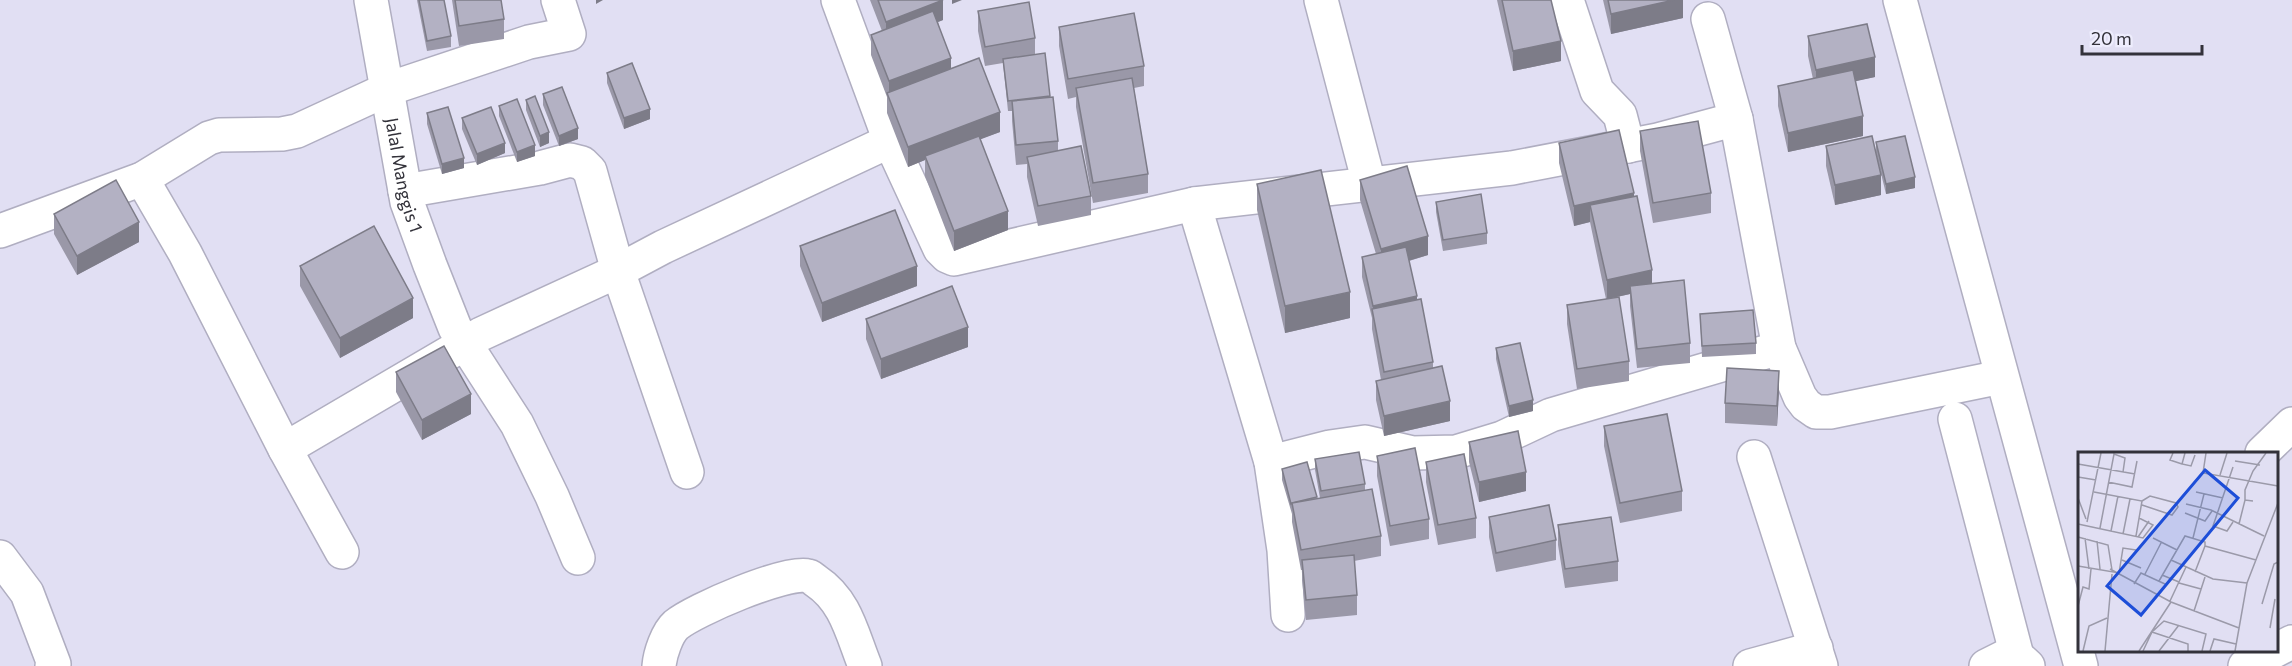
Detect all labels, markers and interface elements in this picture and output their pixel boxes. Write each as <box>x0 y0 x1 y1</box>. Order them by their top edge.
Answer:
scale bar <box>2082 18 2202 56</box>
text: 20 m <box>2091 27 2132 49</box>
street label: Jalal Manggis 1 <box>381 116 428 235</box>
inset map <box>2078 452 2277 651</box>

